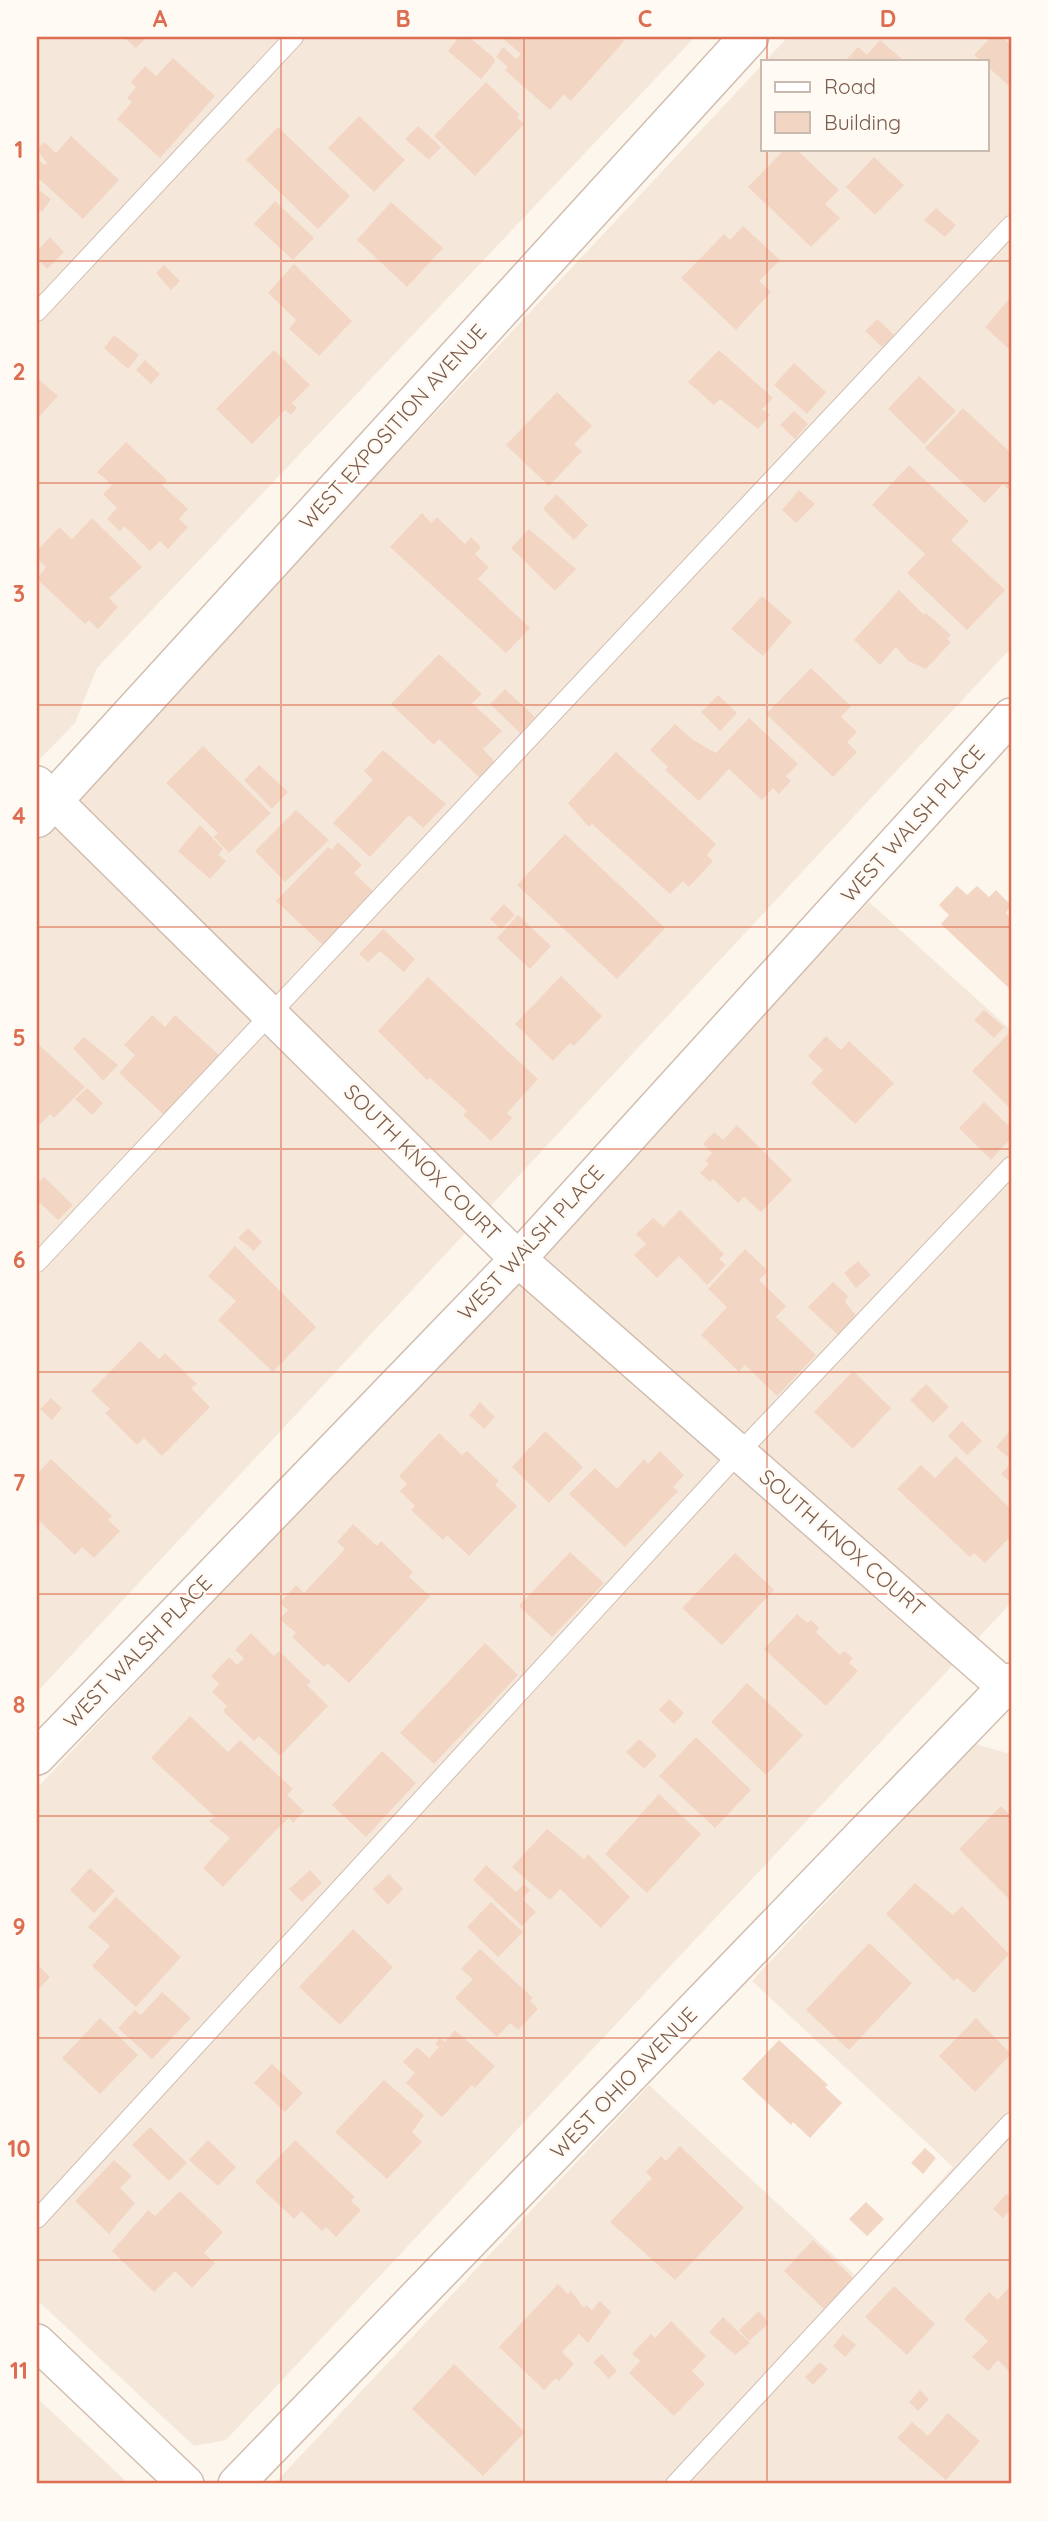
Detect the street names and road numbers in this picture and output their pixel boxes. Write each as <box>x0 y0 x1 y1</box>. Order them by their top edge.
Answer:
street label: WEST EXPOSITION AVENUE <box>293 318 491 534</box>
street label: WEST WALSH PLACE <box>835 739 990 907</box>
street label: SOUTH KNOX COURT <box>339 1079 506 1246</box>
street label: WEST WALSH PLACE <box>452 1159 609 1325</box>
street label: SOUTH KNOX COURT <box>755 1463 931 1621</box>
street label: WEST WALSH PLACE <box>58 1569 217 1733</box>
street label: WEST OHIO AVENUE <box>544 2001 702 2163</box>

